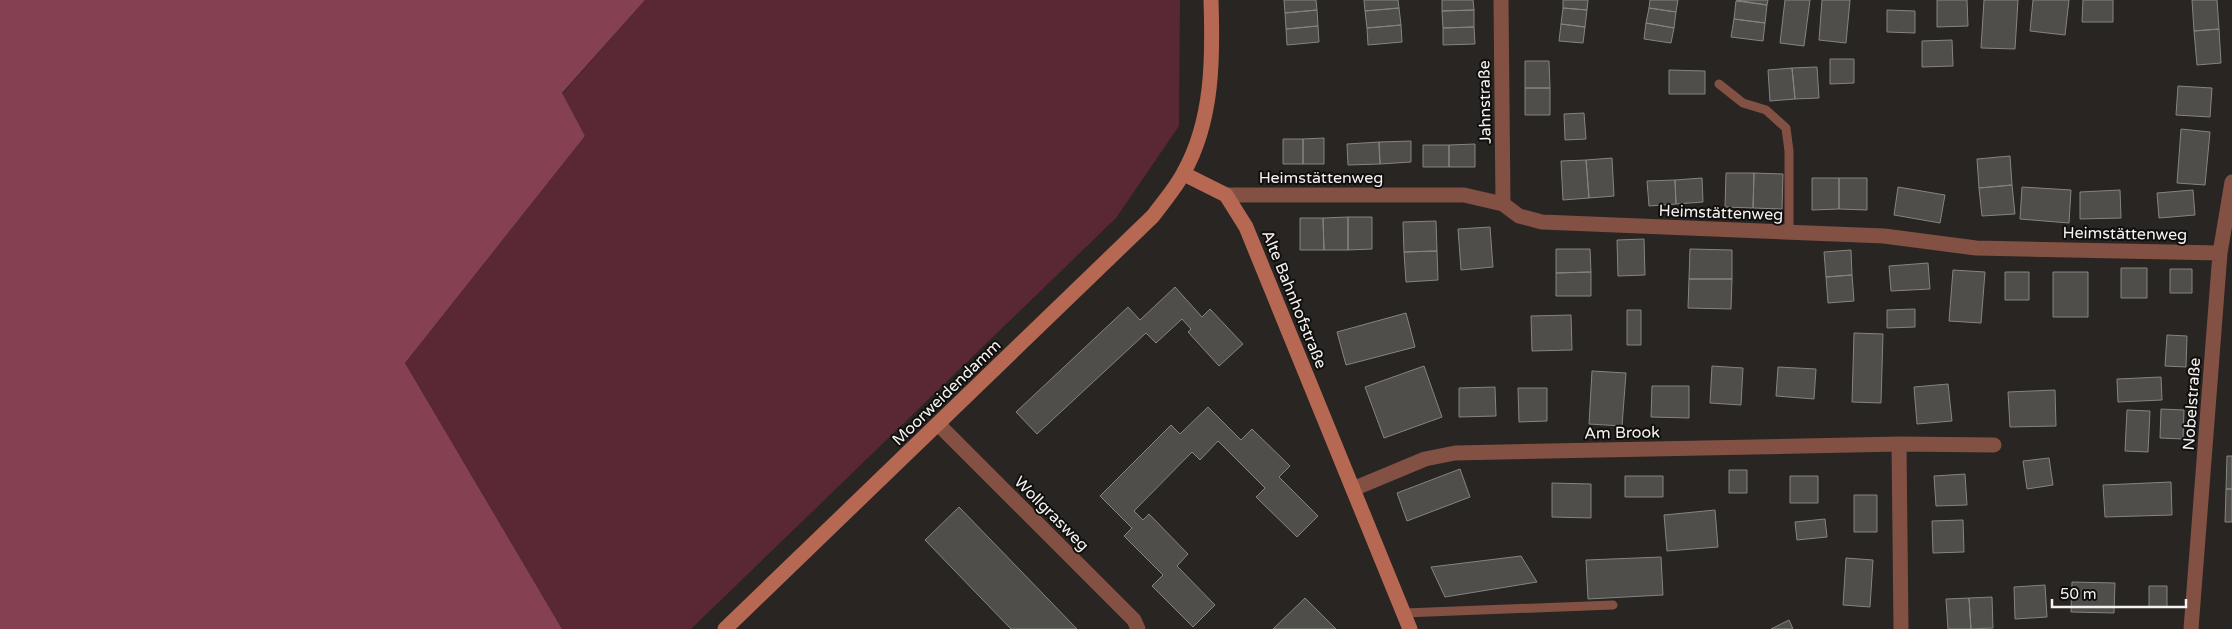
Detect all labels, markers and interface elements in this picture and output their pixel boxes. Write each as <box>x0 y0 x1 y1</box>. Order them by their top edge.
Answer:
street label: Jahnstraße <box>1474 60 1496 144</box>
street label: Heimstättenweg <box>1259 168 1383 188</box>
street label: Heimstättenweg <box>1658 201 1784 225</box>
street label: Heimstättenweg <box>2063 223 2187 245</box>
street label: Alte Bahnhofstraße <box>1257 227 1331 372</box>
street label: Moorweidendamm <box>888 336 1005 450</box>
street label: Nobelstraße <box>2179 357 2205 451</box>
street label: Am Brook <box>1584 422 1660 444</box>
street label: Wollgrasweg <box>1010 472 1093 555</box>
scale bar <box>2052 576 2186 608</box>
text: 50 m <box>2060 585 2097 603</box>

